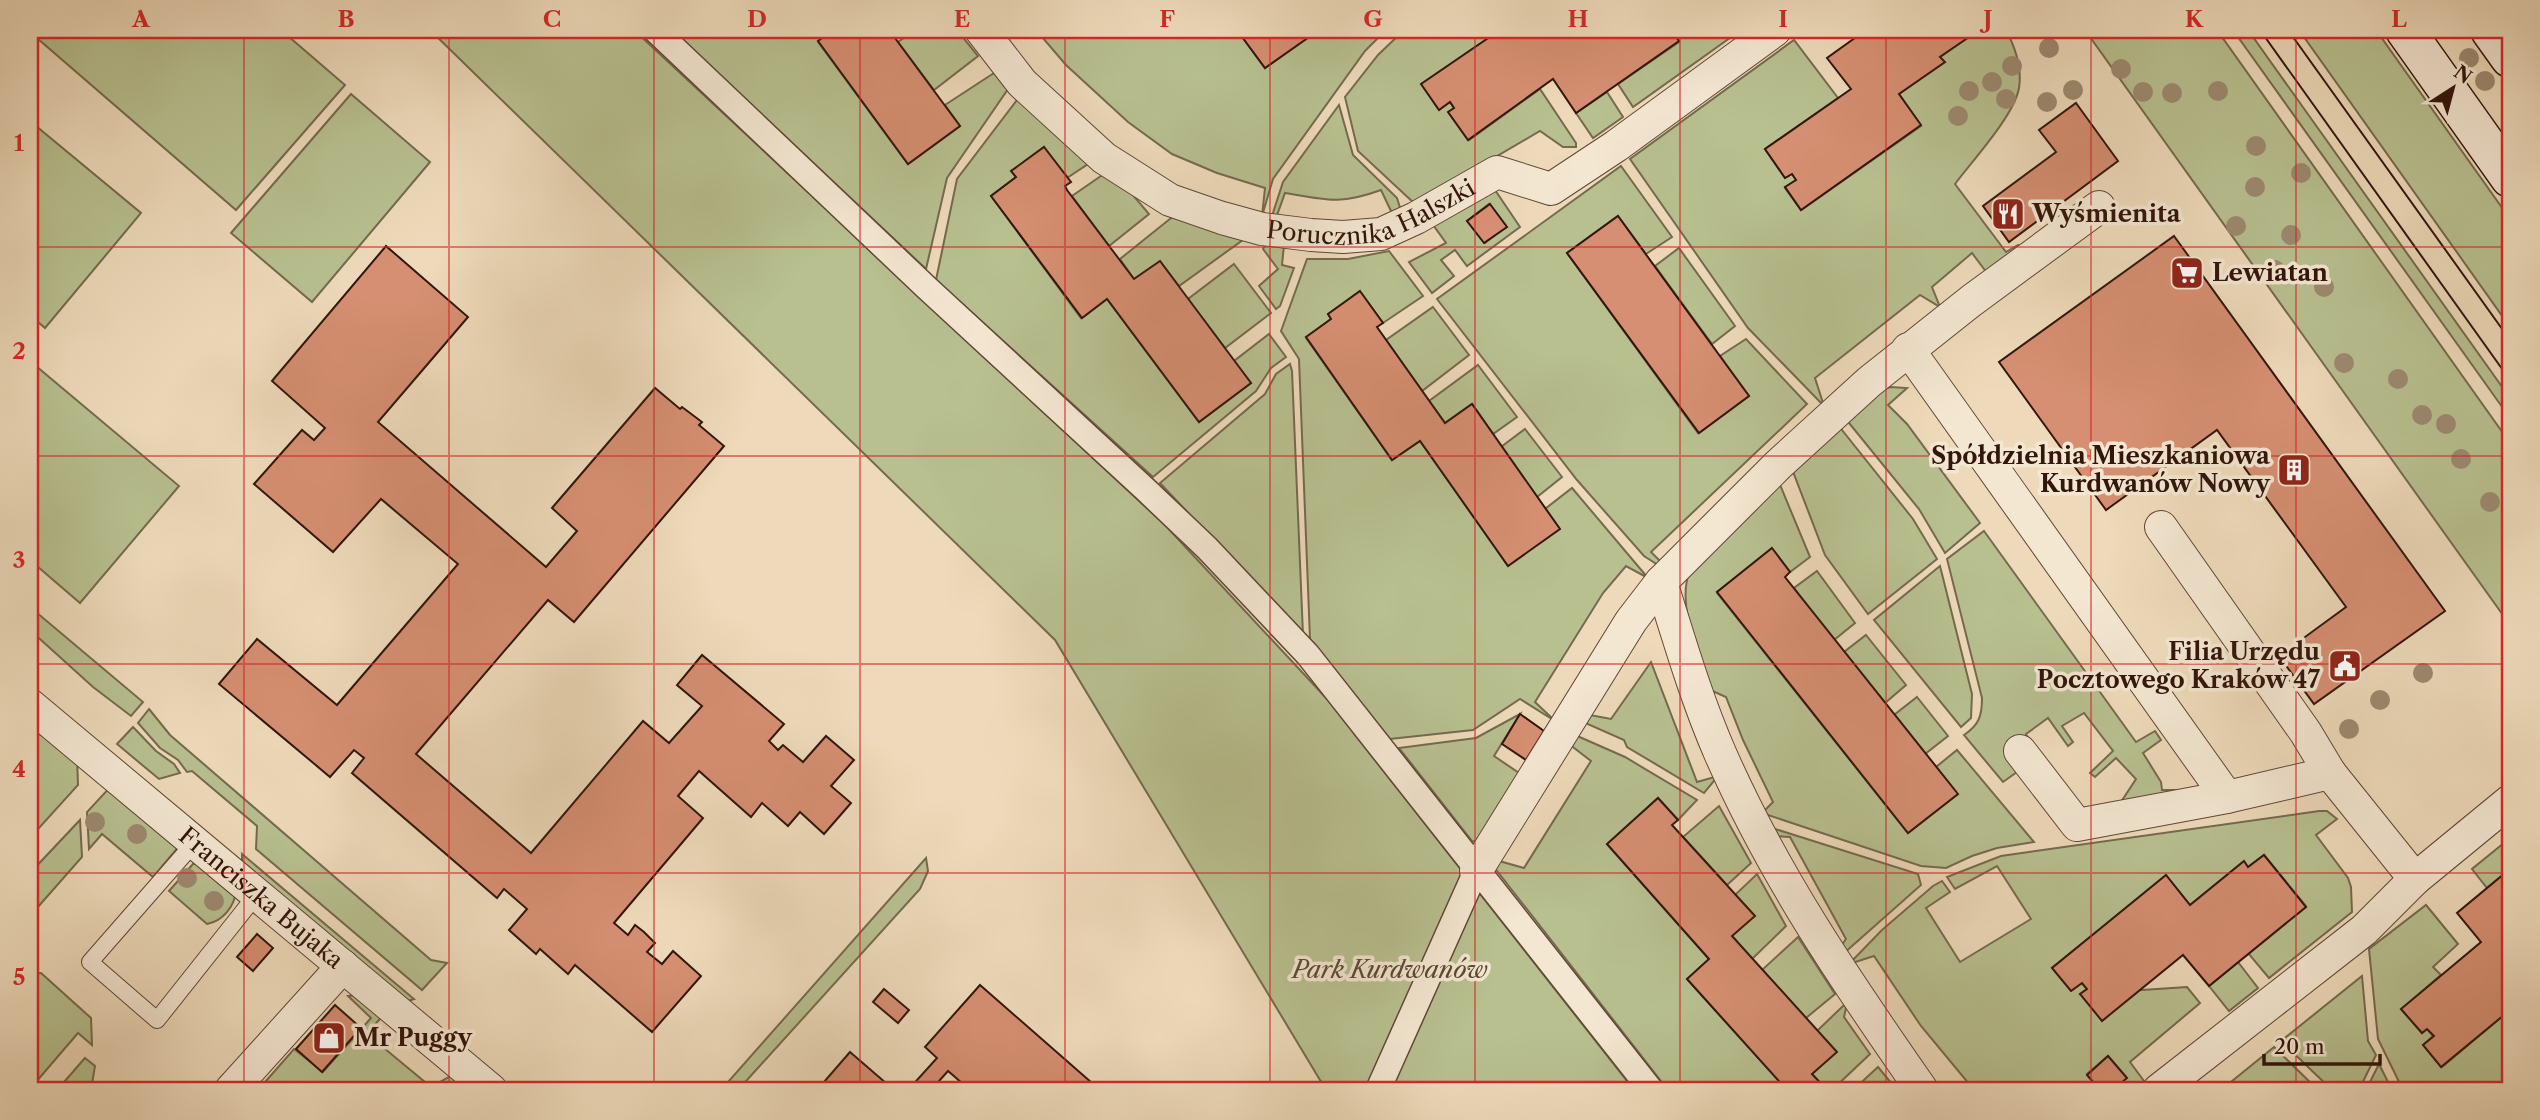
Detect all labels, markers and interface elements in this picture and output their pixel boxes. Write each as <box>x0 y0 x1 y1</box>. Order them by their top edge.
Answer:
text: A <box>131 5 151 33</box>
text: B <box>337 5 355 33</box>
text: C <box>543 5 561 33</box>
text: D <box>747 5 767 33</box>
text: E <box>954 5 970 33</box>
text: F <box>1159 5 1175 33</box>
text: G <box>1363 5 1383 33</box>
text: H <box>1568 5 1589 33</box>
text: I <box>1778 5 1788 33</box>
text: J <box>1979 5 1993 33</box>
text: K <box>2185 5 2204 33</box>
text: L <box>2391 5 2407 33</box>
north arrow <box>2418 52 2488 122</box>
text: N <box>2449 60 2476 89</box>
text: 1 <box>14 129 25 157</box>
street label: Porucznika Halszki <box>1265 173 1480 251</box>
restaurant icon: Wyśmienita <box>1989 195 2027 233</box>
place label: Wyśmienita <box>2031 199 2182 228</box>
supermarket icon: Lewiatan <box>2168 254 2206 292</box>
place label: Lewiatan <box>2212 258 2328 287</box>
text: 2 <box>12 337 26 365</box>
place label: Spółdzielnia Mieszkaniowa Kurdwanów Nowy <box>1931 441 2271 498</box>
building icon: Spółdzielnia Mieszkaniowa Kurdwanów Nowy <box>2275 451 2313 489</box>
text: 3 <box>13 546 26 574</box>
place label: Filia Urzędu Pocztowego Kraków 47 <box>2037 637 2320 694</box>
public building icon: Filia Urzędu Pocztowego Kraków 47 <box>2326 647 2364 685</box>
text: 4 <box>12 755 26 783</box>
street label: Franciszka Bujaka <box>173 821 350 975</box>
park label: Park Kurdwanów <box>1290 955 1488 984</box>
text: 5 <box>13 963 25 991</box>
shop icon: Mr Puggy <box>310 1019 348 1057</box>
scale bar <box>2264 1022 2379 1066</box>
place label: Mr Puggy <box>354 1023 473 1052</box>
text: 20 m <box>2274 1034 2325 1059</box>

